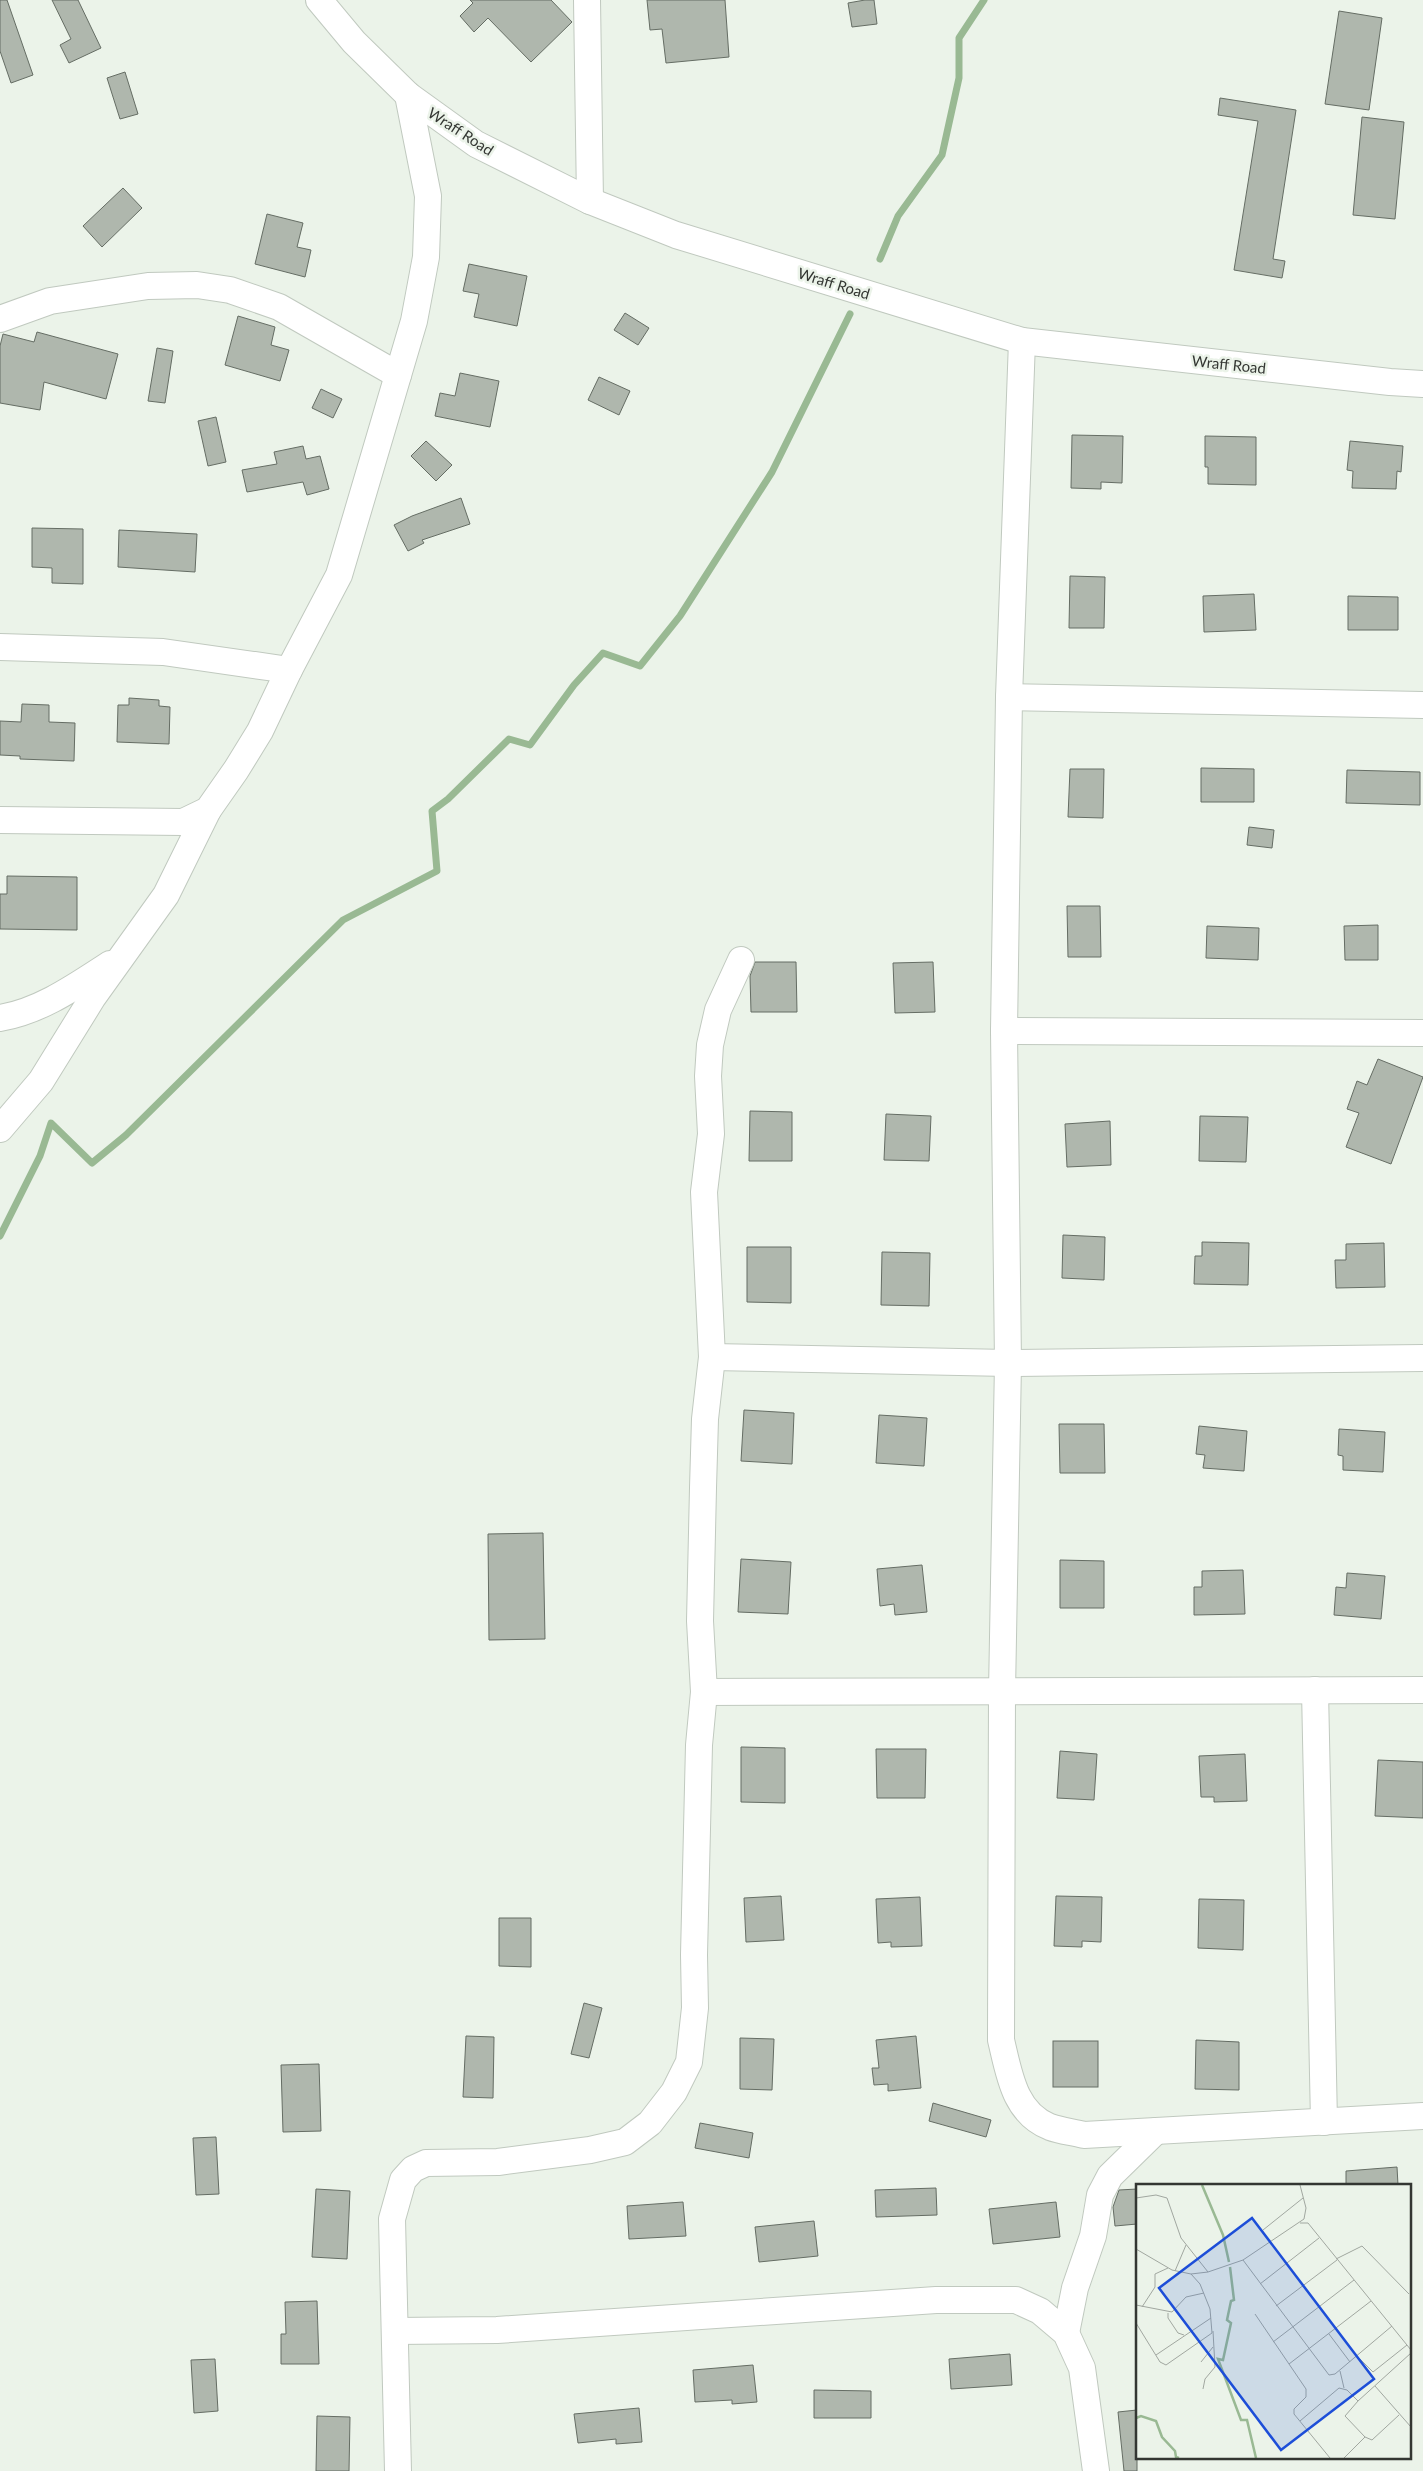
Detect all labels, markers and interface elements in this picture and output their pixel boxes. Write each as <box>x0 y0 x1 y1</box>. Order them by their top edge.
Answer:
street label: Wraff Road <box>425 103 497 159</box>
street label: Wraff Road <box>796 264 872 302</box>
street label: Wraff Road <box>1191 351 1267 377</box>
inset map <box>1136 2184 1410 2458</box>

